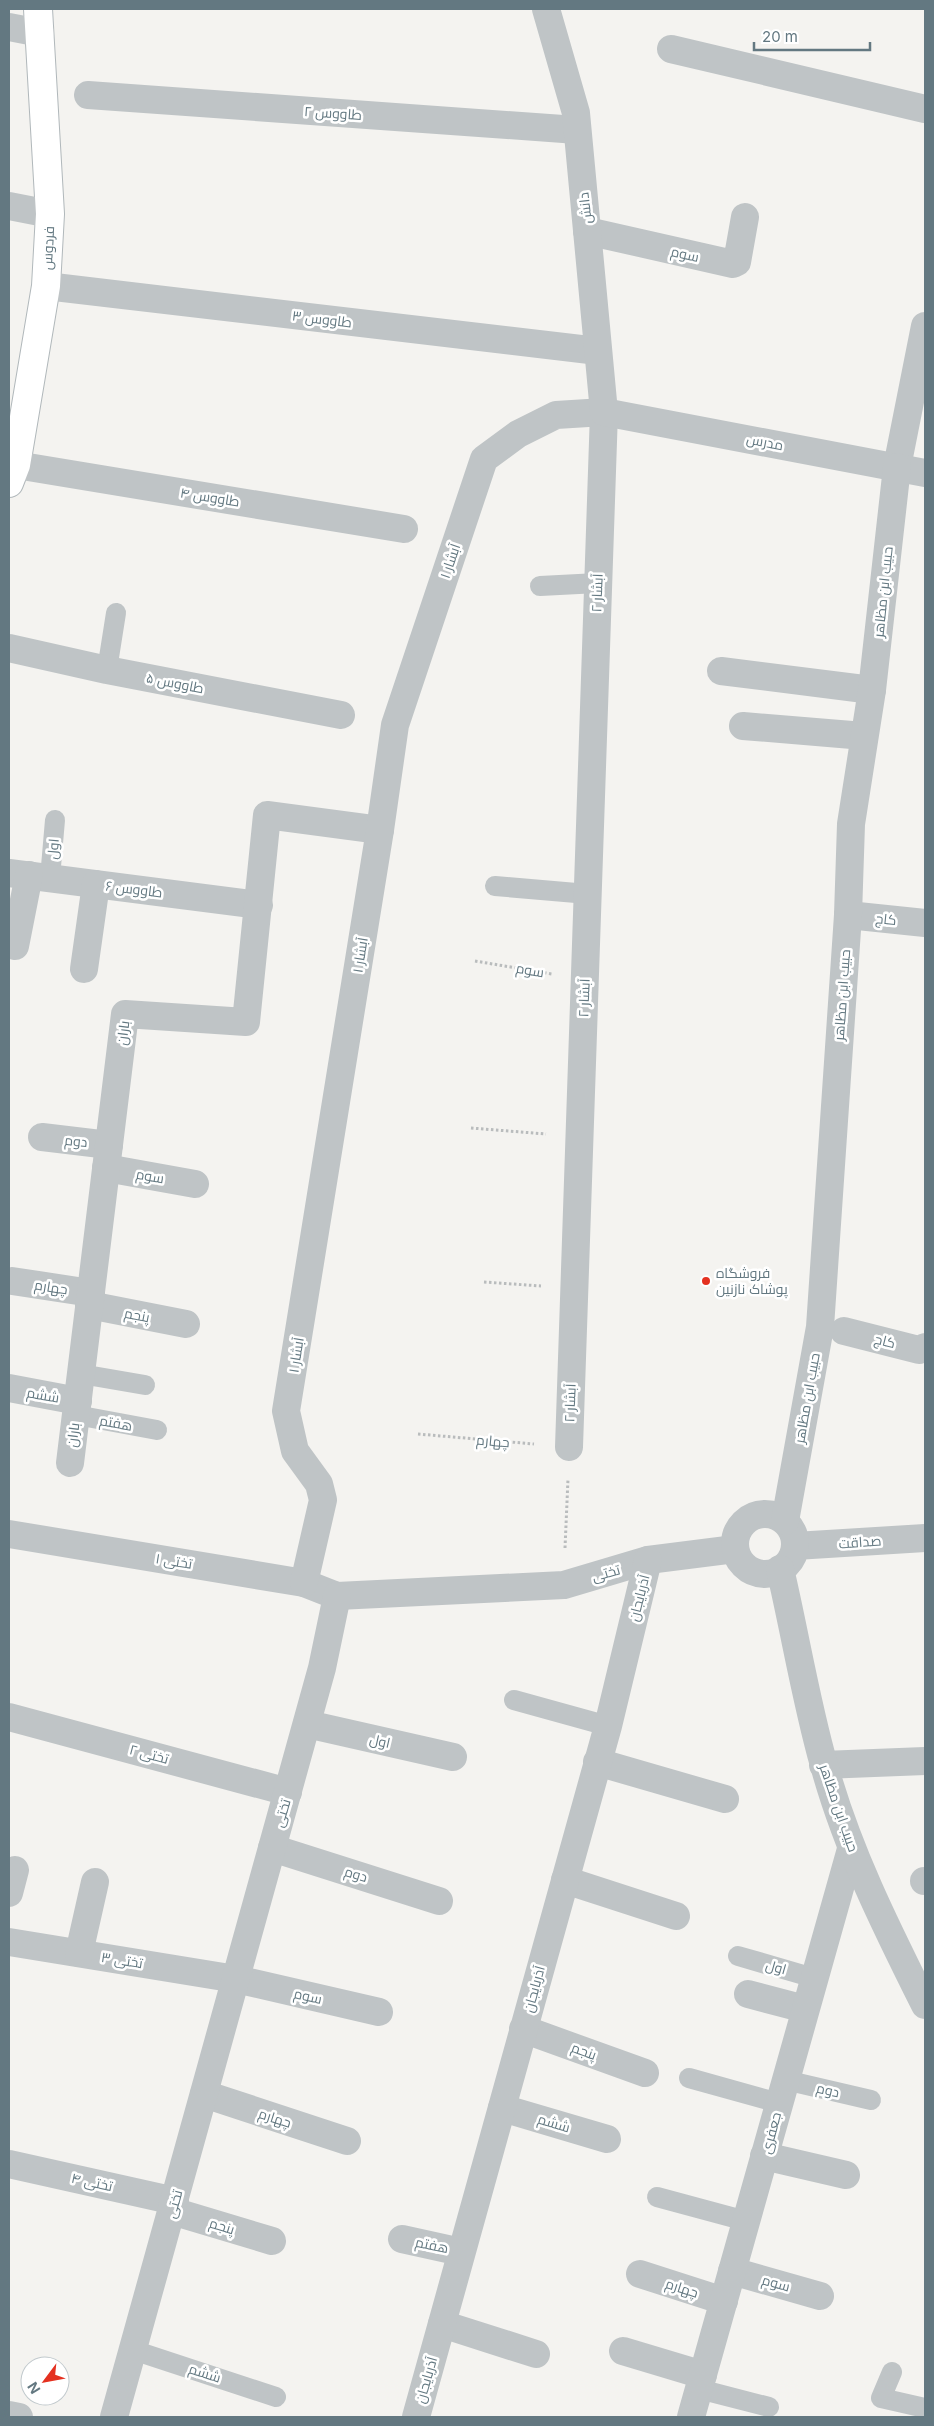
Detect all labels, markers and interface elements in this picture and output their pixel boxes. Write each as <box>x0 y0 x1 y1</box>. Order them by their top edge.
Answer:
scale bar <box>754 20 870 52</box>
text: 20 m <box>762 27 798 46</box>
street label: طاووس ۲ <box>303 102 363 123</box>
street label: دانش <box>574 191 595 225</box>
street label: فردوس <box>38 226 57 270</box>
street label: سوم <box>669 242 701 267</box>
street label: طاووس ۳ <box>291 306 353 331</box>
street label: مدرس <box>745 430 785 453</box>
street label: طاووس ۴ <box>179 483 241 510</box>
street label: آبشار ۱ <box>436 541 463 580</box>
street label: حبیب ابن مظاهر <box>869 546 896 639</box>
street label: آبشار ۲ <box>587 573 606 613</box>
street label: طاووس ۵ <box>145 669 205 696</box>
street label: اول <box>43 838 63 860</box>
street label: طاووس ۶ <box>105 877 164 900</box>
street label: کاج <box>875 909 897 929</box>
street label: آبشار ۱ <box>348 936 371 974</box>
street label: حبیب ابن مظاهر <box>830 949 853 1042</box>
street label: سوم <box>514 959 546 982</box>
street label: آبشار ۲ <box>574 978 593 1018</box>
street label: باران <box>113 1020 132 1046</box>
street label: دوم <box>63 1131 88 1152</box>
street label: سوم <box>134 1165 166 1188</box>
place label: فروشگاه پوشاک نازنین <box>716 1264 788 1299</box>
street label: چهارم <box>33 1275 69 1300</box>
marker: فروشگاه پوشاک نازنین <box>700 1275 712 1287</box>
street label: پنجم <box>123 1304 151 1327</box>
street label: کاج <box>873 1330 897 1352</box>
street label: آبشار ۱ <box>284 1336 307 1374</box>
street label: حبیب ابن مظاهر <box>790 1351 823 1445</box>
street label: ششم <box>25 1383 61 1408</box>
street label: آبشار ۲ <box>560 1383 579 1423</box>
street label: هفتم <box>98 1411 134 1436</box>
street label: باران <box>63 1422 82 1448</box>
street label: چهارم <box>475 1431 511 1452</box>
street label: صداقت <box>838 1532 882 1551</box>
street label: تختی ۱ <box>154 1549 194 1572</box>
street label: تختی <box>590 1560 622 1585</box>
street label: آذربایجان <box>624 1572 653 1623</box>
street label: اول <box>368 1730 392 1752</box>
street label: تختی ۲ <box>128 1740 171 1767</box>
street label: حبیب ابن مظاهر <box>816 1761 862 1854</box>
street label: تختی <box>269 1796 294 1829</box>
street label: دوم <box>342 1862 370 1887</box>
street label: تختی ۳ <box>100 1948 144 1971</box>
street label: اول <box>764 1955 788 1979</box>
street label: آذربایجان <box>519 1963 548 2014</box>
street label: سوم <box>292 1984 324 2009</box>
street label: پنجم <box>569 2038 599 2065</box>
street label: دوم <box>814 2079 841 2102</box>
street label: چهارم <box>256 2104 294 2133</box>
street label: ششم <box>535 2110 572 2137</box>
street label: جعفری <box>757 2110 784 2156</box>
street label: تختی ۴ <box>70 2169 115 2194</box>
street label: تختی <box>162 2188 186 2220</box>
street label: پنجم <box>207 2214 237 2239</box>
street label: هفتم <box>414 2233 450 2258</box>
street label: سوم <box>760 2270 792 2297</box>
street label: چهارم <box>663 2274 701 2303</box>
street label: آذربایجان <box>411 2354 440 2405</box>
north arrow <box>20 2356 70 2406</box>
street label: ششم <box>186 2359 223 2388</box>
text: N <box>24 2379 44 2397</box>

